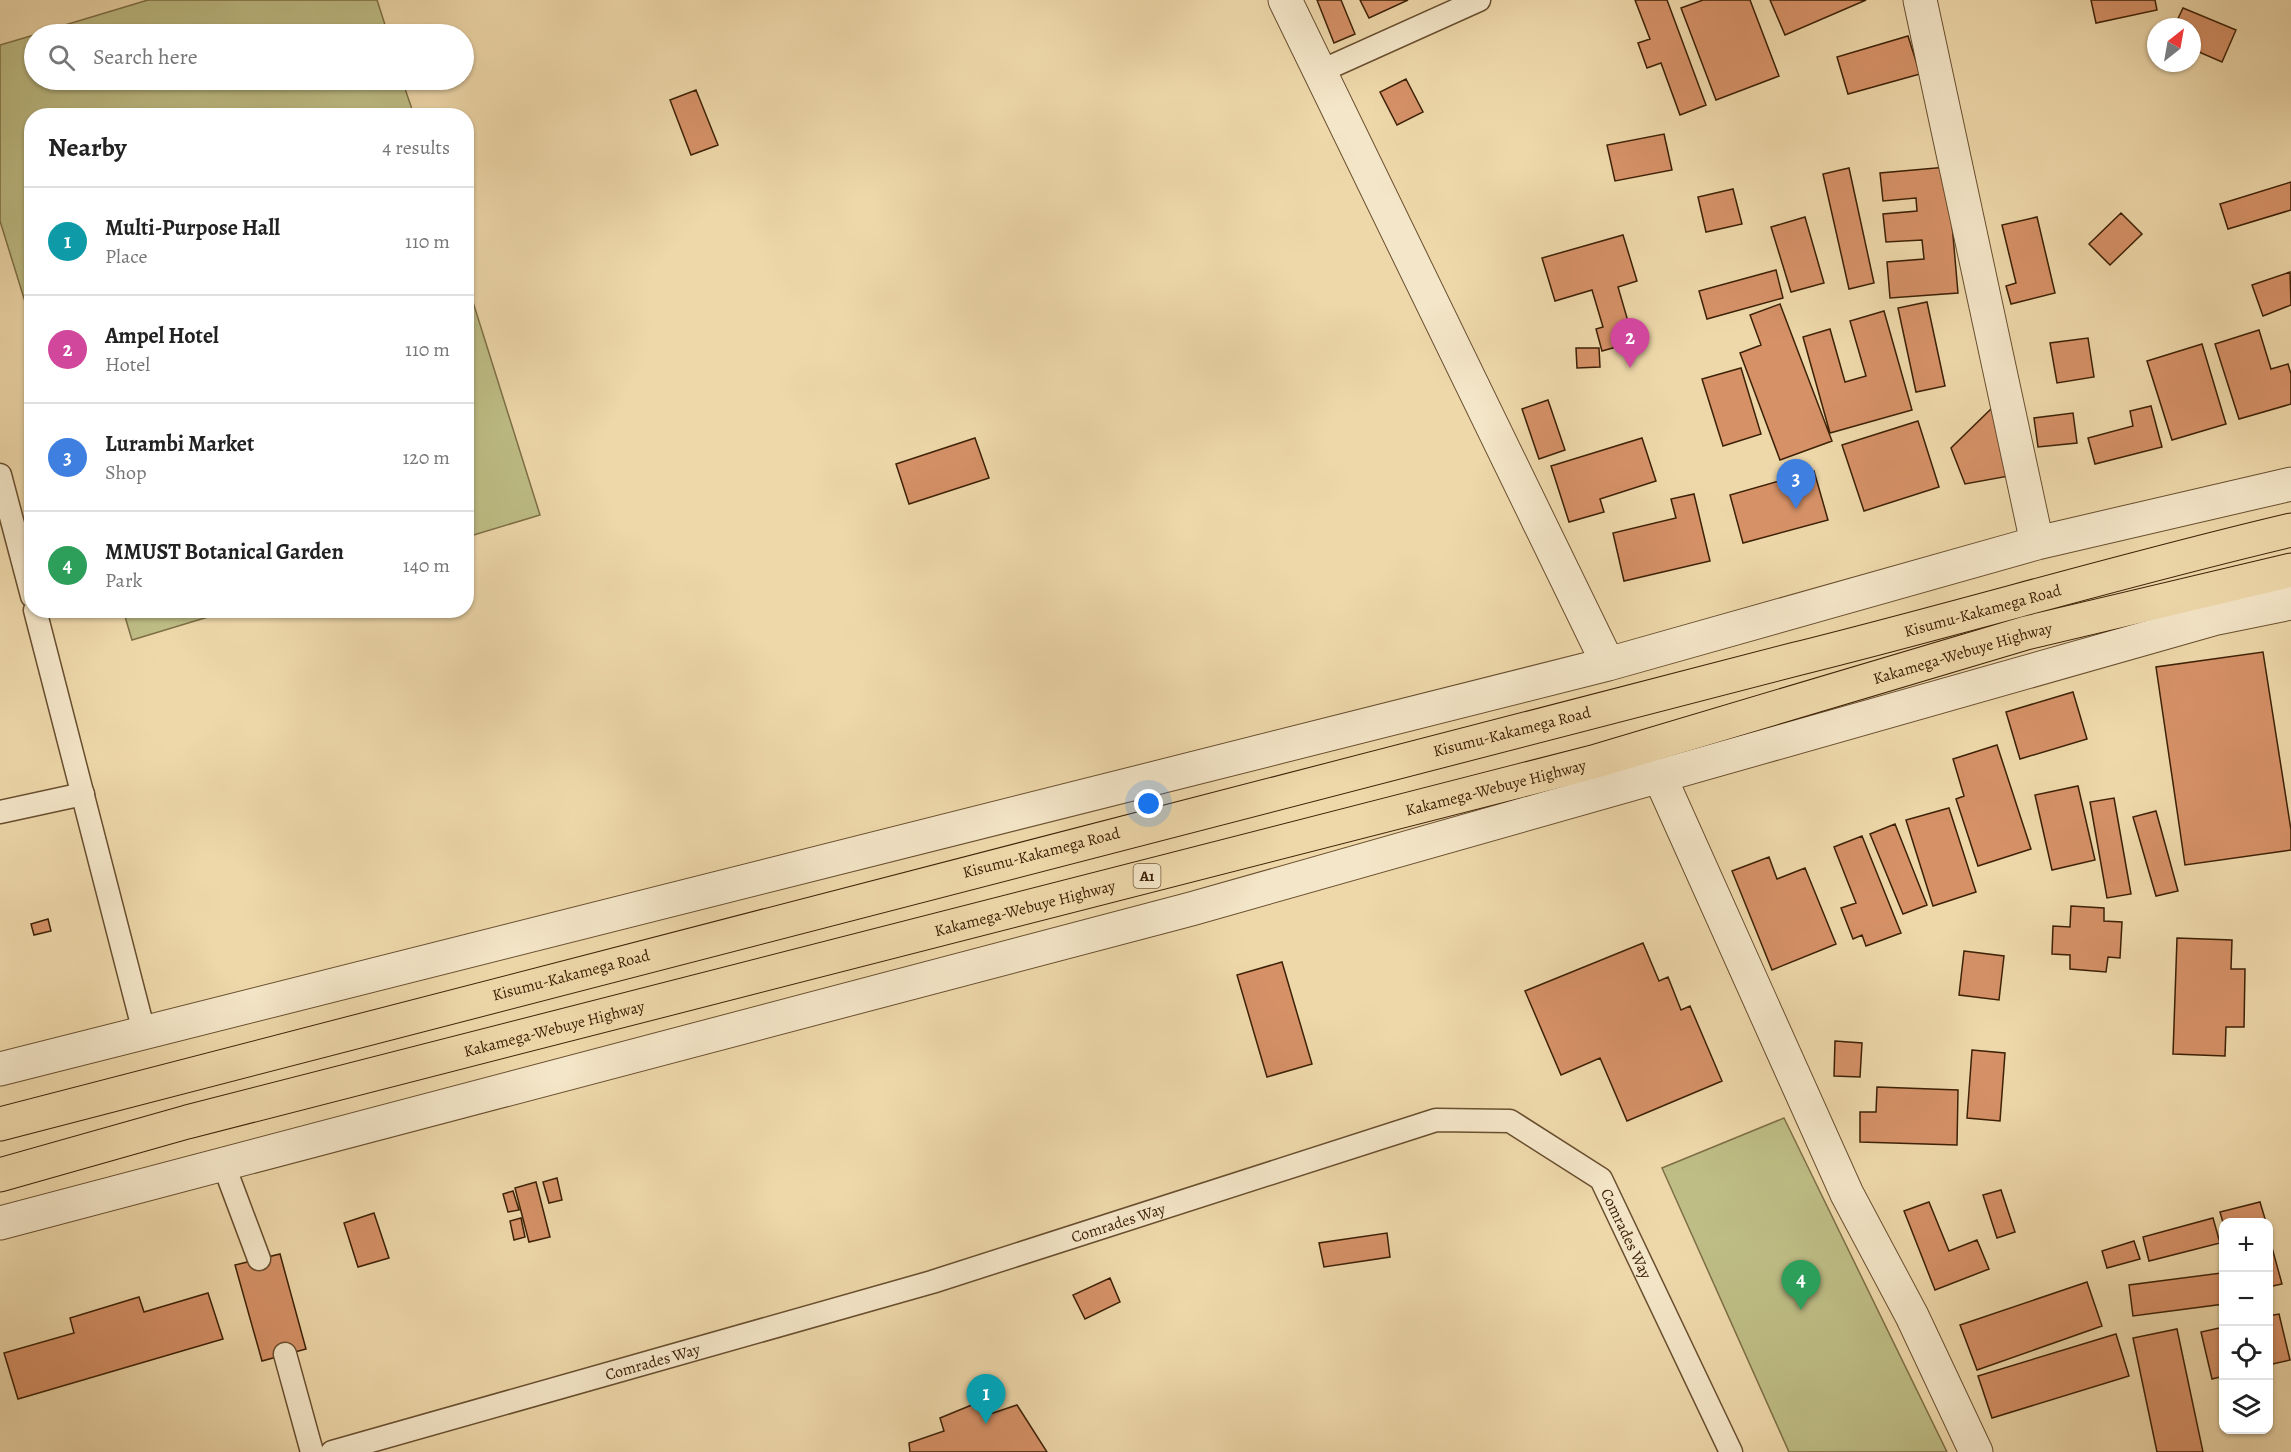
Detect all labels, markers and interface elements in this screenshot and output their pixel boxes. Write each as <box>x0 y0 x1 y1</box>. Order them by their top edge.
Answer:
north arrow <box>2147 18 2201 72</box>
search box <box>24 24 474 90</box>
icon: search <box>45 41 78 74</box>
text: Search here <box>93 42 198 72</box>
text: Nearby <box>48 130 127 165</box>
text: 4 results <box>382 134 450 161</box>
text: Multi-Purpose Hall <box>105 213 280 243</box>
text: 1 <box>64 228 71 255</box>
text: 110 m <box>405 228 450 255</box>
text: Place <box>105 243 147 270</box>
pin: 2 <box>1610 318 1650 368</box>
text: Ampel Hotel <box>105 321 219 351</box>
text: 2 <box>63 336 72 363</box>
text: 110 m <box>405 336 450 363</box>
text: Hotel <box>105 351 150 378</box>
text: Lurambi Market <box>105 429 254 459</box>
text: 3 <box>63 444 72 471</box>
text: 120 m <box>402 444 450 471</box>
text: Shop <box>105 459 147 486</box>
pin: 3 <box>1776 460 1816 509</box>
text: MMUST Botanical Garden <box>105 537 344 567</box>
text: 4 <box>63 552 72 579</box>
text: 140 m <box>403 552 450 579</box>
text: Park <box>105 567 143 594</box>
street label: Kisumu-Kakamega Road <box>1902 579 2064 643</box>
street label: Kakamega-Webuye Highway <box>1870 617 2055 690</box>
street label: Kisumu-Kakamega Road <box>1431 701 1593 763</box>
street label: Kakamega-Webuye Highway <box>1403 754 1589 822</box>
your location <box>1134 789 1163 818</box>
street label: Kisumu-Kakamega Road <box>960 822 1123 884</box>
road number: A1 <box>1134 864 1160 888</box>
street label: Kakamega-Webuye Highway <box>932 875 1118 942</box>
street label: Kisumu-Kakamega Road <box>490 944 652 1006</box>
street label: Kakamega-Webuye Highway <box>461 995 648 1063</box>
street label: Comrades Way <box>1595 1185 1657 1283</box>
street label: Comrades Way <box>1068 1197 1169 1249</box>
map controls <box>2219 1218 2273 1434</box>
button: + <box>2219 1218 2273 1272</box>
pin: 4 <box>1782 1260 1820 1310</box>
button: − <box>2219 1272 2273 1326</box>
button: locate <box>2219 1326 2273 1380</box>
street label: Comrades Way <box>603 1338 704 1386</box>
pin: 1 <box>966 1374 1006 1424</box>
button: layers <box>2219 1380 2273 1434</box>

